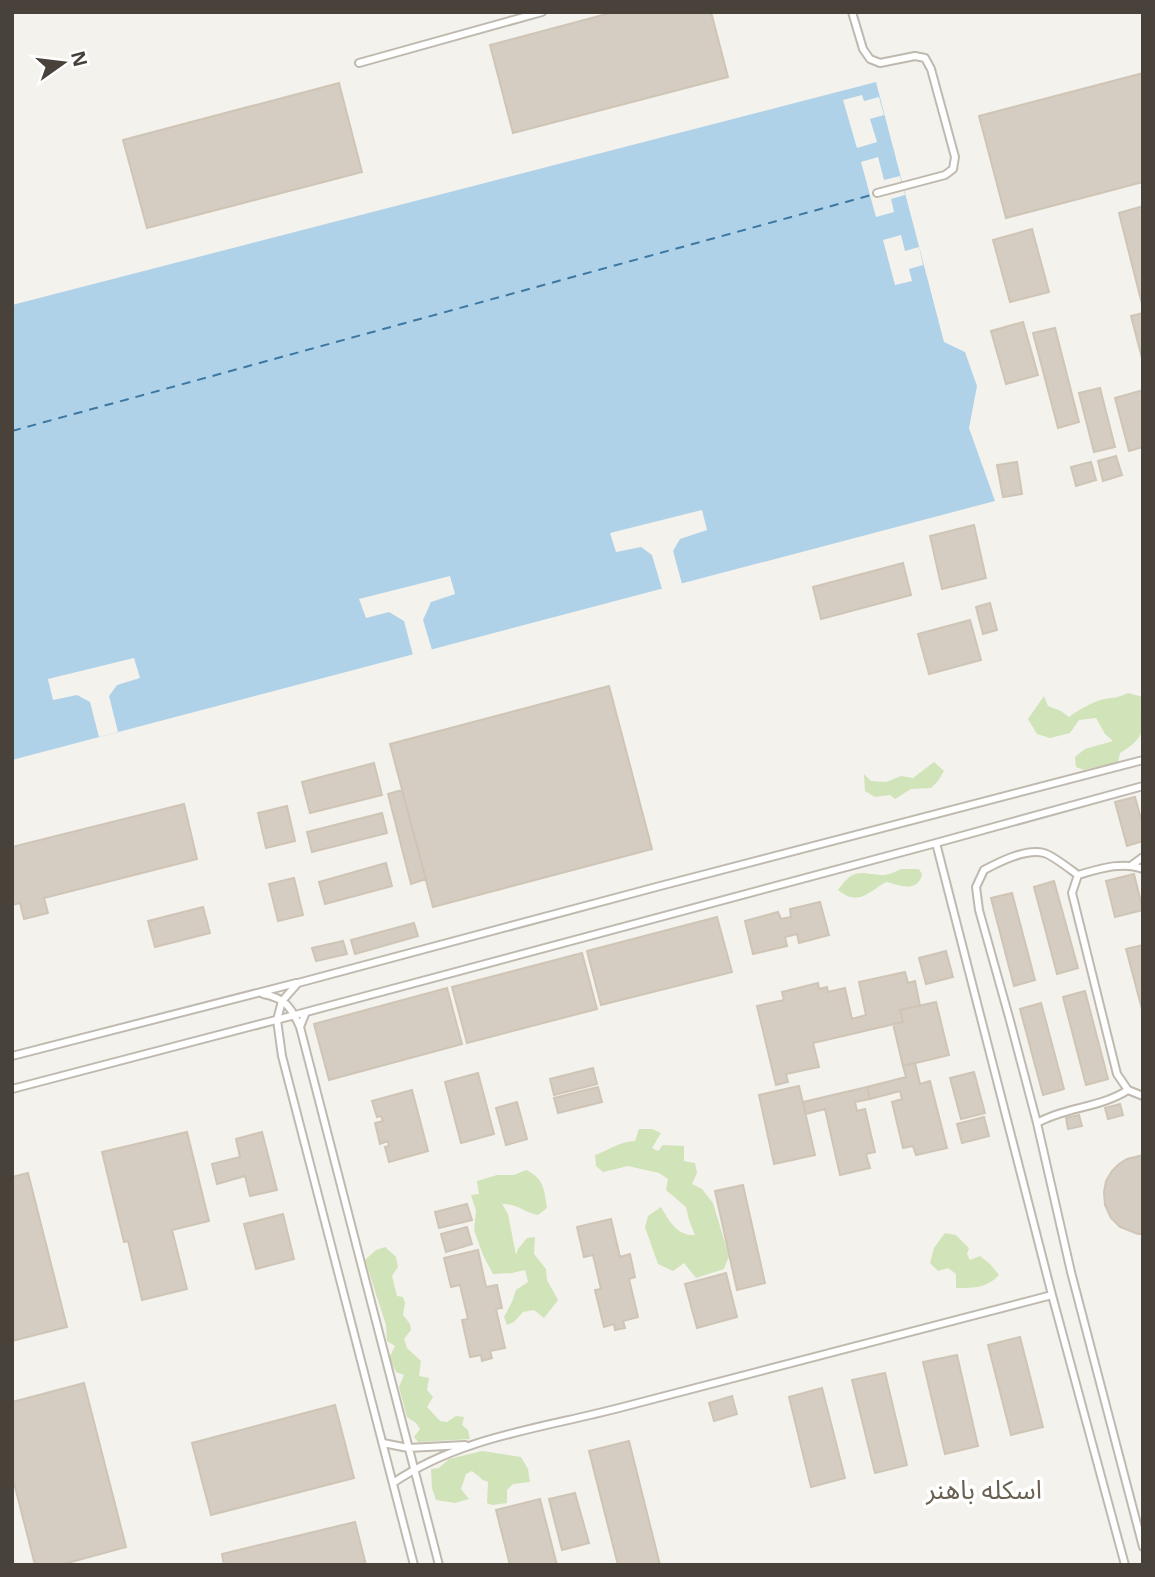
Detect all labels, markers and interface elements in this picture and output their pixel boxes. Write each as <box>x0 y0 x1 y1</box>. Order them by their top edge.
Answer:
north arrow <box>28 28 98 98</box>
text: N <box>65 48 94 70</box>
district label: اسکله باهنر <box>925 1471 1042 1507</box>

